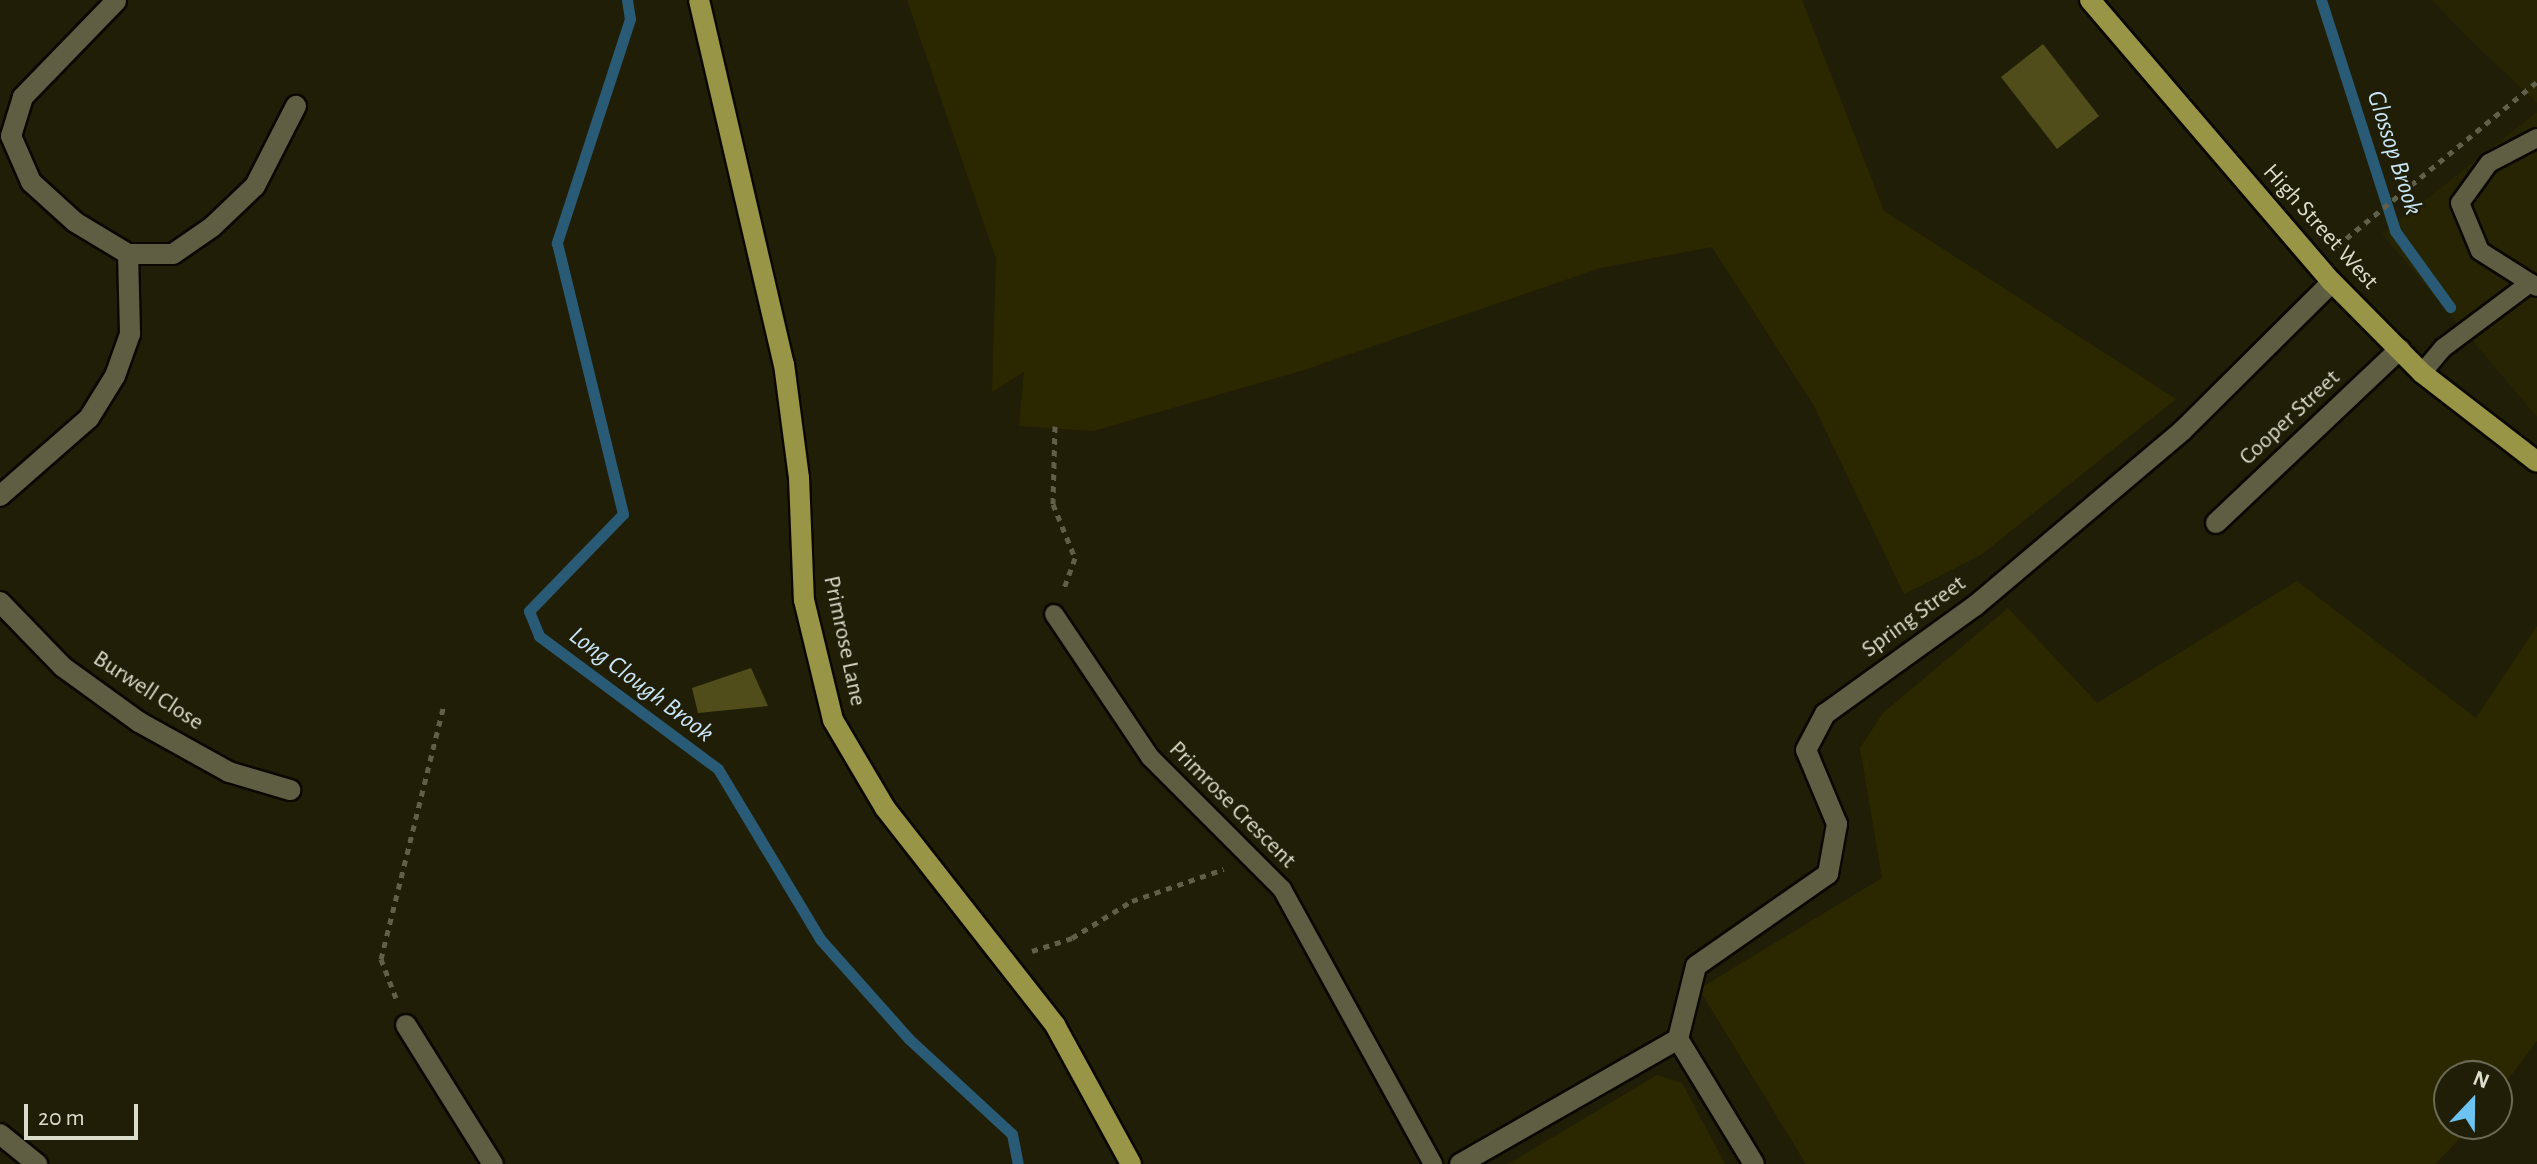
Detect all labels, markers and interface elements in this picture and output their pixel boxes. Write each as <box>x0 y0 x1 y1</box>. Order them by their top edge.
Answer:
water label: Glossop Brook <box>2359 87 2429 219</box>
street label: High Street West <box>2256 158 2384 296</box>
street label: Cooper Street <box>2234 364 2346 472</box>
street label: Spring Street <box>1856 570 1972 664</box>
street label: Primrose Lane <box>816 573 872 709</box>
water label: Long Clough Brook <box>563 621 719 749</box>
street label: Burwell Close <box>87 645 209 737</box>
street label: Primrose Crescent <box>1162 735 1302 875</box>
north arrow <box>2433 1060 2513 1140</box>
text: N <box>2470 1067 2492 1093</box>
scale bar <box>28 1088 142 1138</box>
text: 20 m <box>38 1106 85 1130</box>

